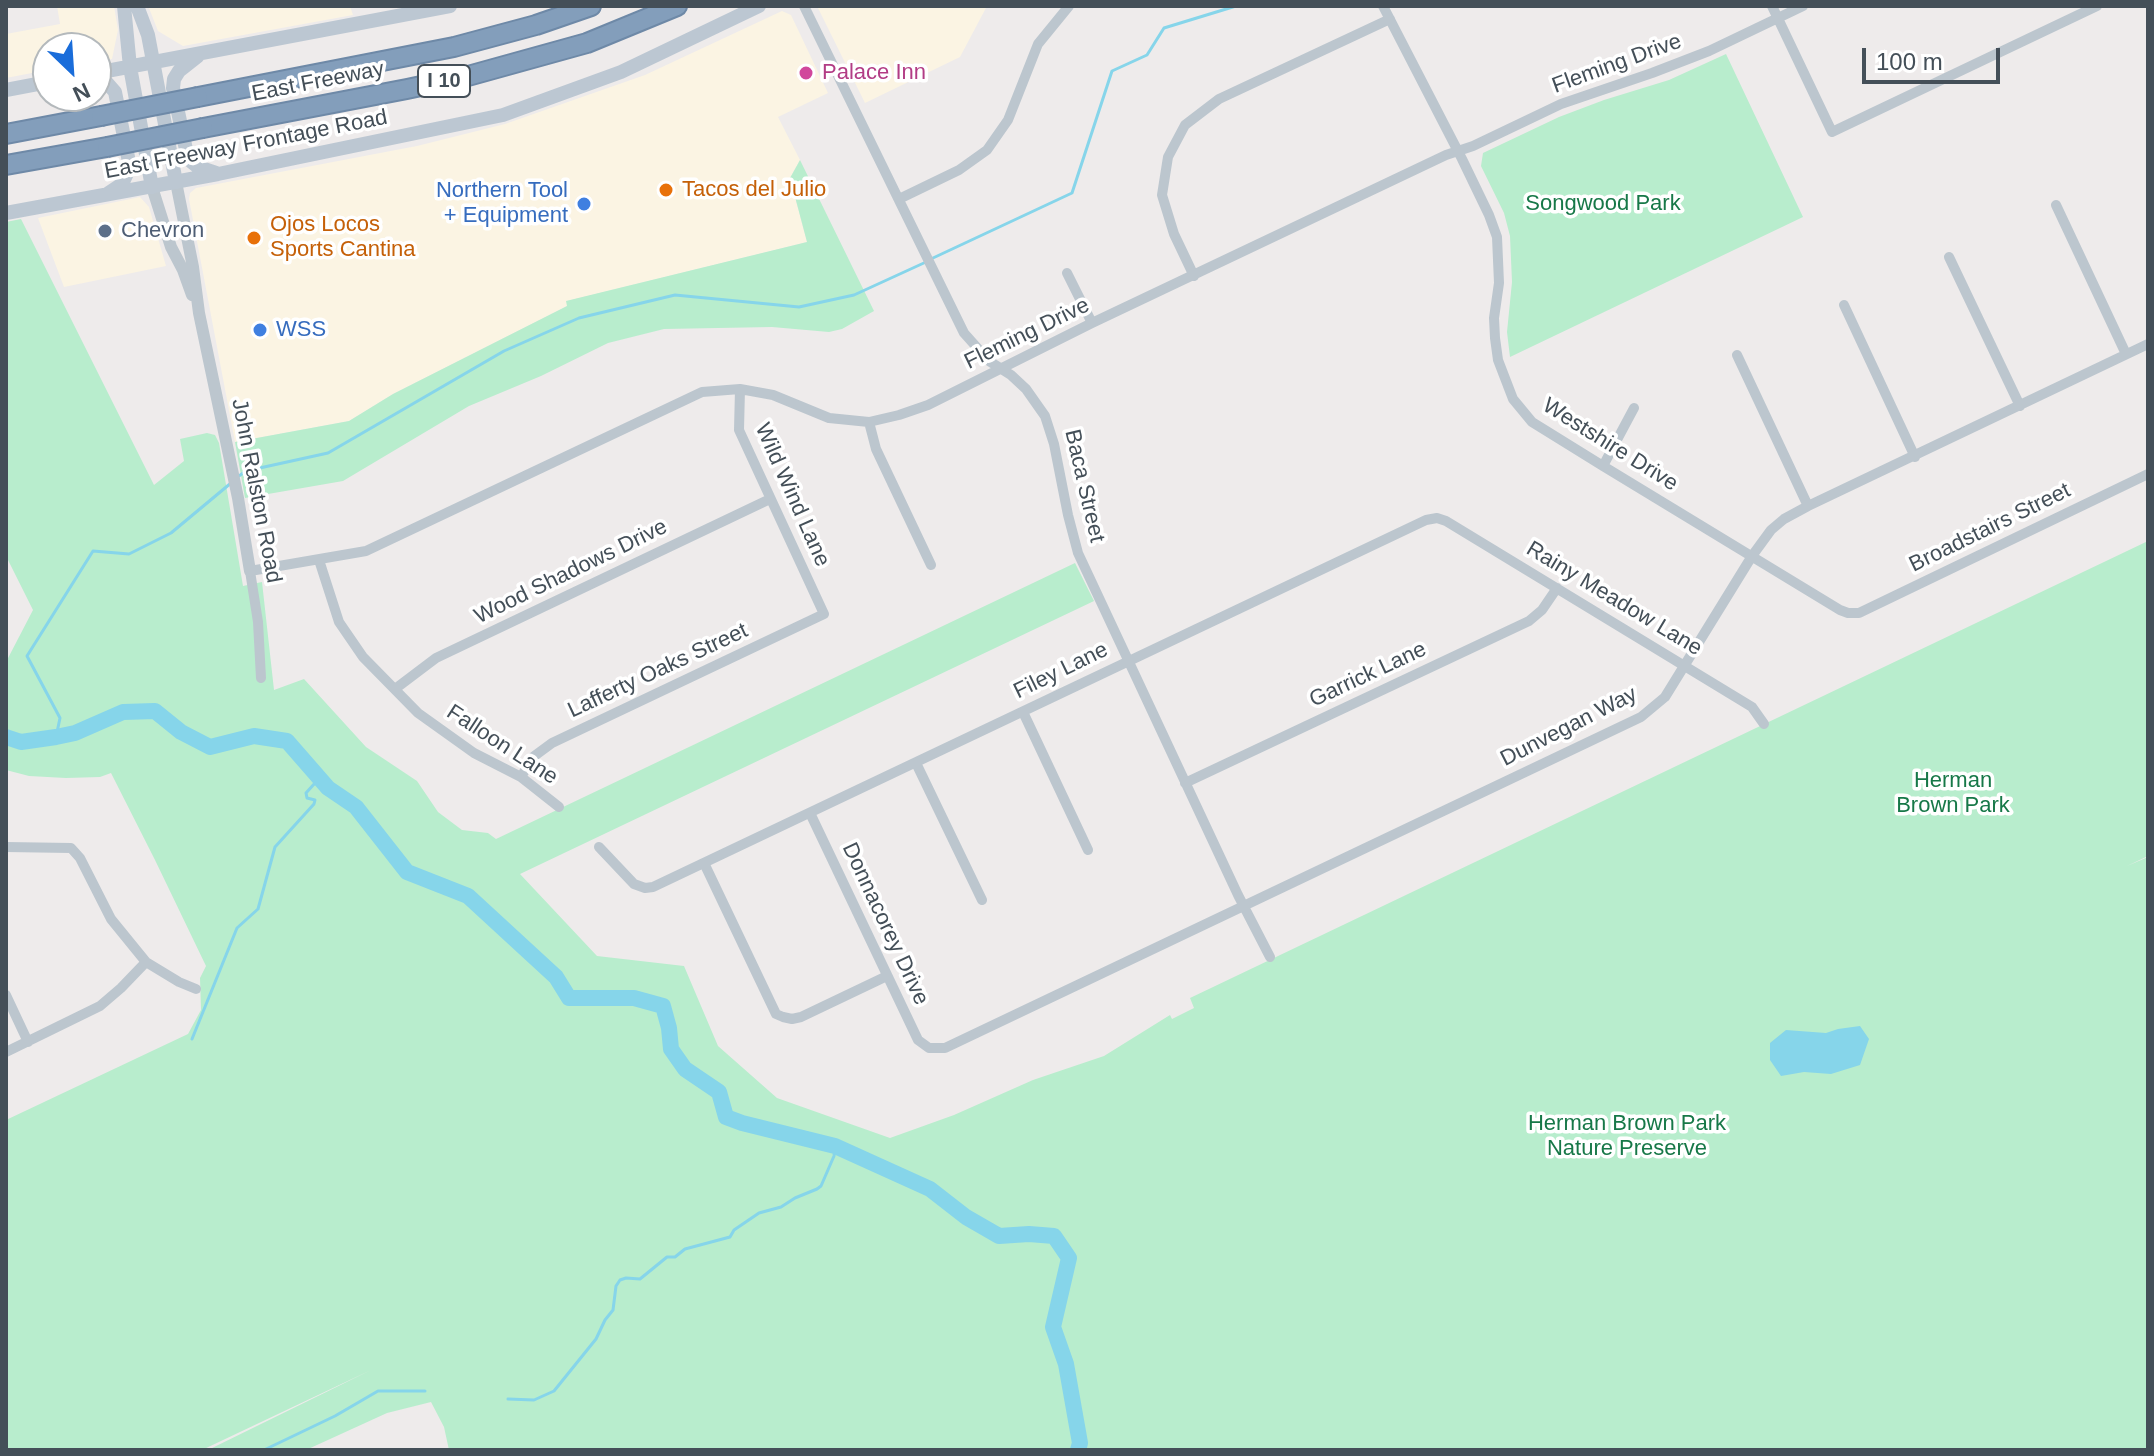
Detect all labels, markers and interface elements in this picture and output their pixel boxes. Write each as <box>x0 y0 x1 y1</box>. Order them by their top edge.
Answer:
street label: Fleming Drive <box>1549 28 1685 100</box>
north arrow <box>32 32 112 112</box>
scale bar <box>1866 32 2004 82</box>
text: 100 m <box>1876 48 1943 75</box>
street label: East Freeway <box>249 56 387 108</box>
place label: Palace Inn <box>822 60 926 86</box>
marker: Palace Inn <box>797 64 815 82</box>
road number: I 10 <box>418 65 470 97</box>
text: N <box>69 78 94 107</box>
street label: East Freeway Frontage Road <box>102 105 390 185</box>
place label: Tacos del Julio <box>682 177 826 203</box>
place label: Northern Tool + Equipment <box>436 178 568 230</box>
marker: Tacos del Julio <box>657 181 675 199</box>
park label: Songwood Park <box>1525 191 1681 217</box>
marker: Northern Tool + Equipment <box>575 195 593 213</box>
place label: Ojos Locos Sports Cantina <box>270 212 416 264</box>
place label: Chevron <box>121 218 204 244</box>
marker: Chevron <box>96 222 114 240</box>
marker: Ojos Locos Sports Cantina <box>245 229 263 247</box>
street label: Fleming Drive <box>960 292 1094 376</box>
place label: WSS <box>276 317 326 343</box>
marker: WSS <box>251 321 269 339</box>
street label: Westshire Drive <box>1537 393 1683 497</box>
street label: John Ralston Road <box>225 397 287 585</box>
street label: Wild Wind Lane <box>749 419 835 571</box>
street label: Baca Street <box>1058 427 1110 545</box>
street label: Broadstairs Street <box>1905 478 2075 578</box>
street label: Wood Shadows Drive <box>470 514 672 630</box>
street label: Rainy Meadow Lane <box>1521 536 1707 662</box>
street label: Lafferty Oaks Street <box>564 618 752 724</box>
street label: Garrick Lane <box>1305 636 1431 714</box>
street label: Filey Lane <box>1010 637 1112 705</box>
street label: Dunvegan Way <box>1496 681 1642 773</box>
street label: Falloon Lane <box>441 699 563 791</box>
park label: Herman Brown Park <box>1896 768 2010 820</box>
street label: Donnacorey Drive <box>836 839 934 1009</box>
park label: Herman Brown Park Nature Preserve <box>1528 1111 1726 1162</box>

